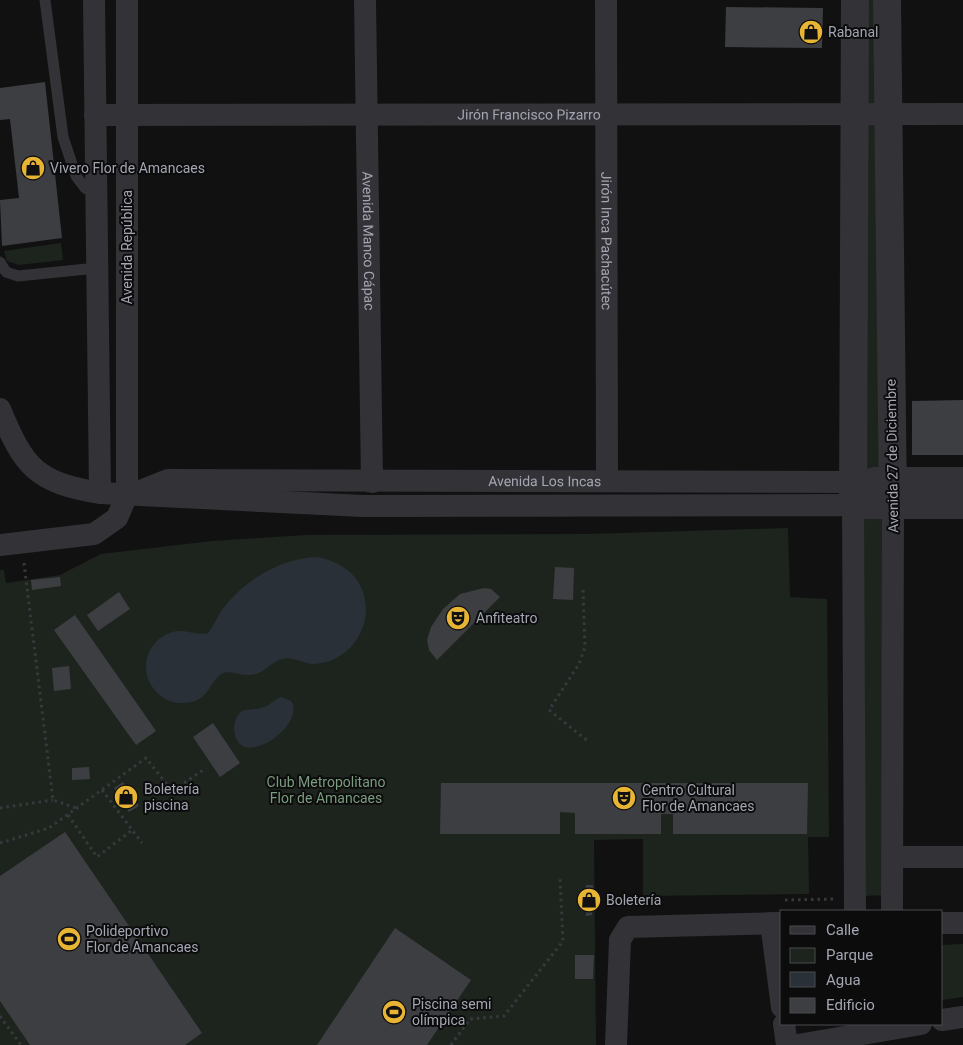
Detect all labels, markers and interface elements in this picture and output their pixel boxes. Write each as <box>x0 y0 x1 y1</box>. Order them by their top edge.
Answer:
shop icon: Rabanal <box>798 19 824 45</box>
place label: Rabanal <box>828 24 878 40</box>
street label: Jirón Francisco Pizarro <box>457 106 601 123</box>
shop icon: Vivero Flor de Amancaes <box>20 155 46 181</box>
place label: Vivero Flor de Amancaes <box>50 160 205 176</box>
street label: Avenida Manco Cápac <box>359 171 378 311</box>
street label: Jirón Inca Pachacútec <box>598 172 615 310</box>
street label: Avenida República <box>119 190 135 304</box>
street label: Avenida 27 de Diciembre <box>883 379 901 533</box>
street label: Avenida Los Incas <box>488 473 601 489</box>
theatre icon: Anfiteatro <box>445 605 471 631</box>
place label: Anfiteatro <box>476 610 537 626</box>
park label: Club Metropolitano Flor de Amancaes <box>267 774 385 806</box>
place label: Boletería piscina <box>144 781 199 813</box>
place label: Centro Cultural Flor de Amancaes <box>642 782 755 814</box>
shop icon: Boletería piscina <box>113 784 139 810</box>
theatre icon: Centro Cultural Flor de Amancaes <box>611 785 637 811</box>
shop icon: Boletería <box>576 887 602 913</box>
place label: Boletería <box>606 892 661 908</box>
legend <box>780 910 943 1025</box>
text: Calle <box>826 921 859 939</box>
place label: Polideportivo Flor de Amancaes <box>86 923 199 955</box>
sports icon: Polideportivo Flor de Amancaes <box>56 926 82 952</box>
text: Parque <box>826 946 873 964</box>
text: Agua <box>826 971 861 989</box>
place label: Piscina semi olímpica <box>412 996 491 1028</box>
text: Edificio <box>826 996 875 1014</box>
sports icon: Piscina semi olímpica <box>381 999 407 1025</box>

